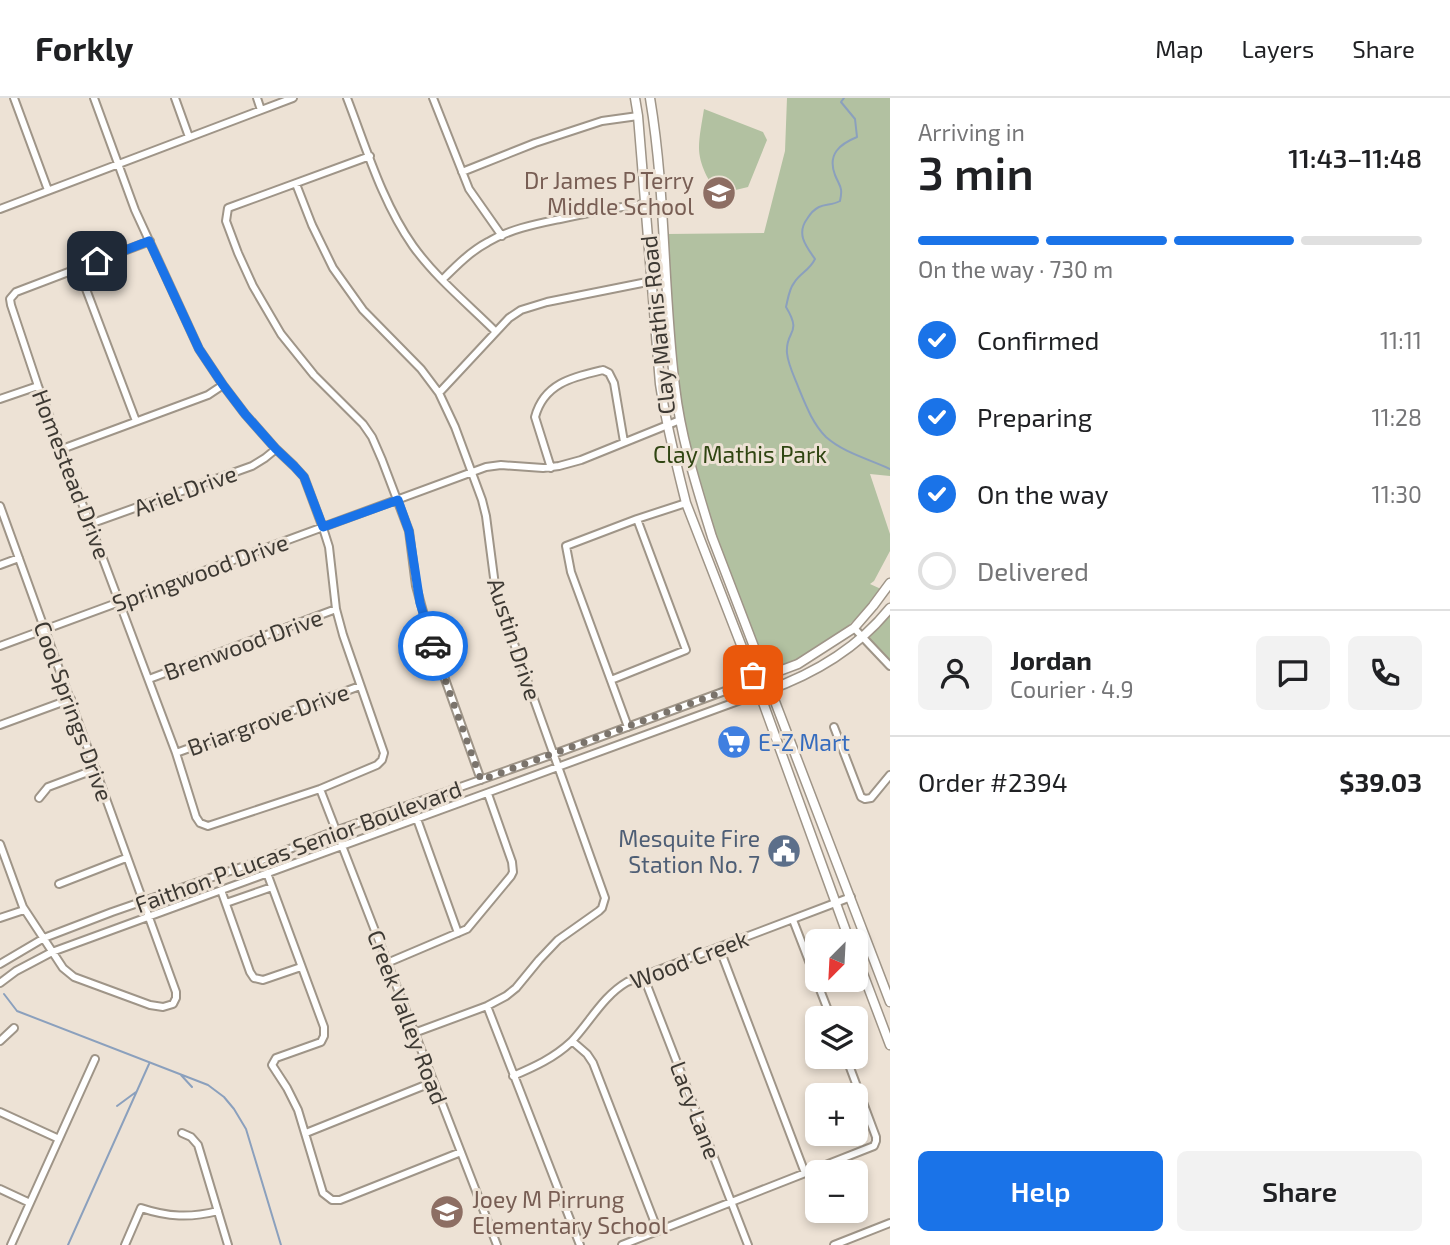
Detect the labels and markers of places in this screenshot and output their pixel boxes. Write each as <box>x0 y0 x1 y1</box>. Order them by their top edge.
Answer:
place label: Dr James P Terry Middle School <box>524 166 694 220</box>
school or university icon: Dr James P Terry Middle School <box>700 174 738 212</box>
pin <box>67 231 127 291</box>
pin <box>723 645 783 705</box>
supermarket icon: E-Z Mart <box>715 723 753 761</box>
place label: E-Z Mart <box>758 728 850 756</box>
place label: Mesquite Fire Station No. 7 <box>618 824 760 878</box>
public building icon: Mesquite Fire Station No. 7 <box>765 832 803 870</box>
place label: Joey M Pirrung Elementary School <box>472 1185 668 1239</box>
school or university icon: Joey M Pirrung Elementary School <box>428 1193 466 1231</box>

